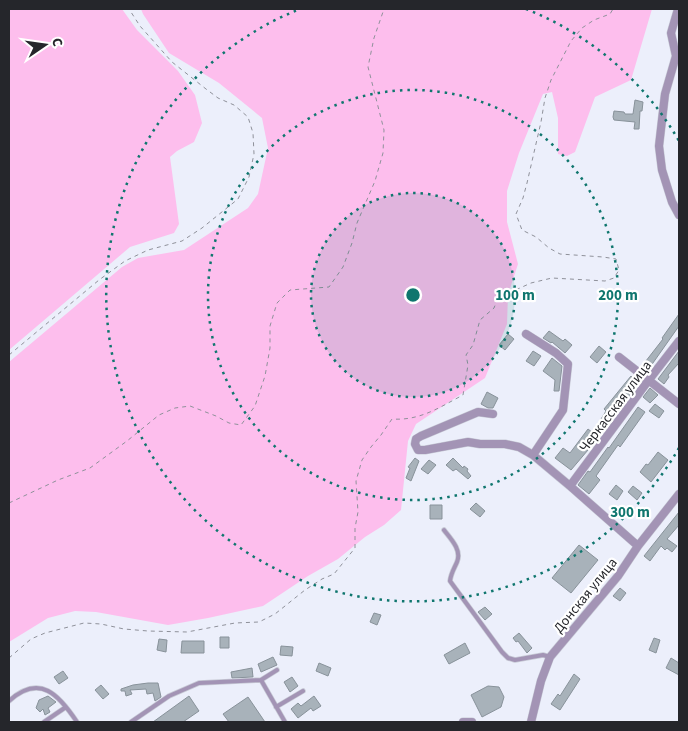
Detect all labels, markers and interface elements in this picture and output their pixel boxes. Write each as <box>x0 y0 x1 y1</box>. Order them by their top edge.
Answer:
north arrow <box>20 20 70 70</box>
text: С <box>46 36 67 49</box>
text: 100 m <box>495 285 535 306</box>
text: 200 m <box>598 285 638 306</box>
centre of rings <box>404 286 422 304</box>
street label: Черкасская улица <box>575 357 657 457</box>
text: 300 m <box>610 502 650 523</box>
street label: Донская улица <box>549 554 622 637</box>

